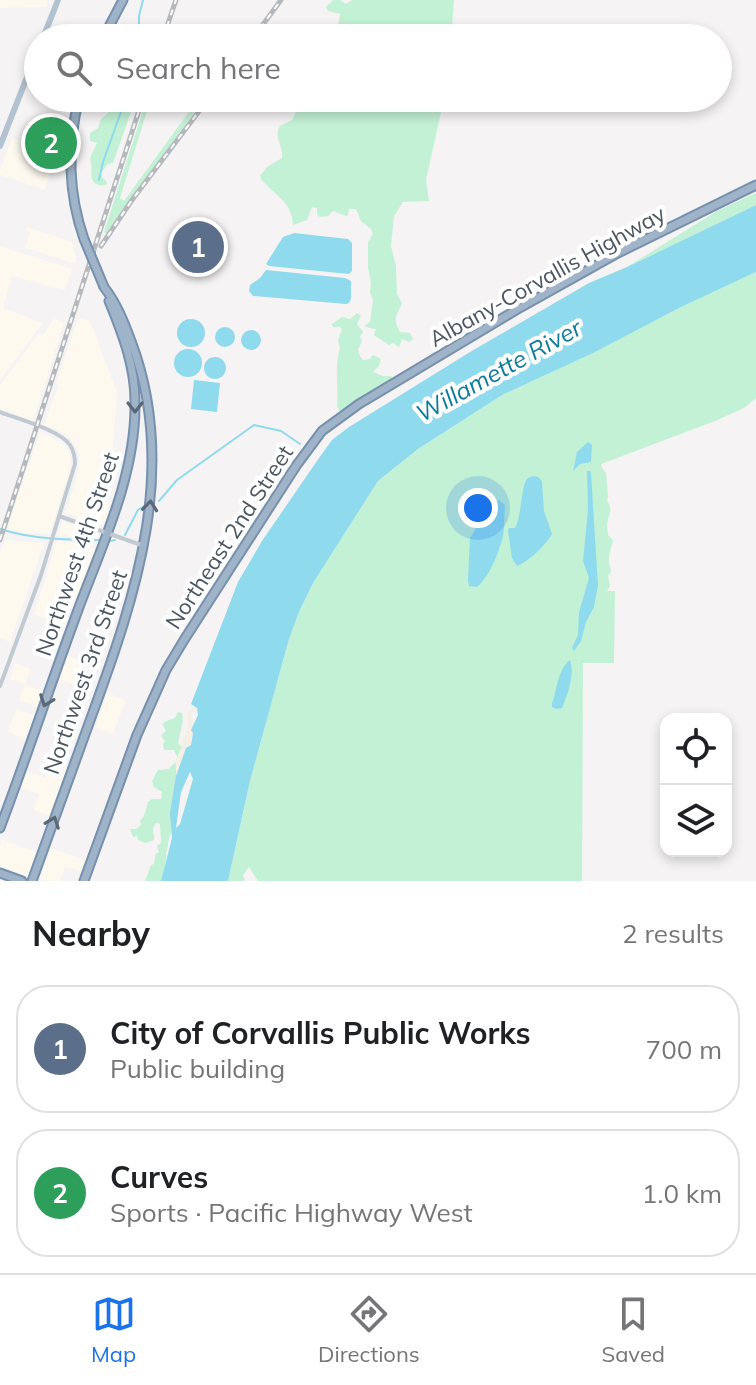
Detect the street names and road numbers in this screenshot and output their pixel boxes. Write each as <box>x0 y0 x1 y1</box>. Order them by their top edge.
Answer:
street label: Albany-Corvallis Highway <box>424 199 670 353</box>
street label: Northeast 2nd Street <box>159 440 299 634</box>
street label: Northwest 4th Street <box>29 448 125 660</box>
street label: Northwest 3rd Street <box>37 566 133 778</box>

